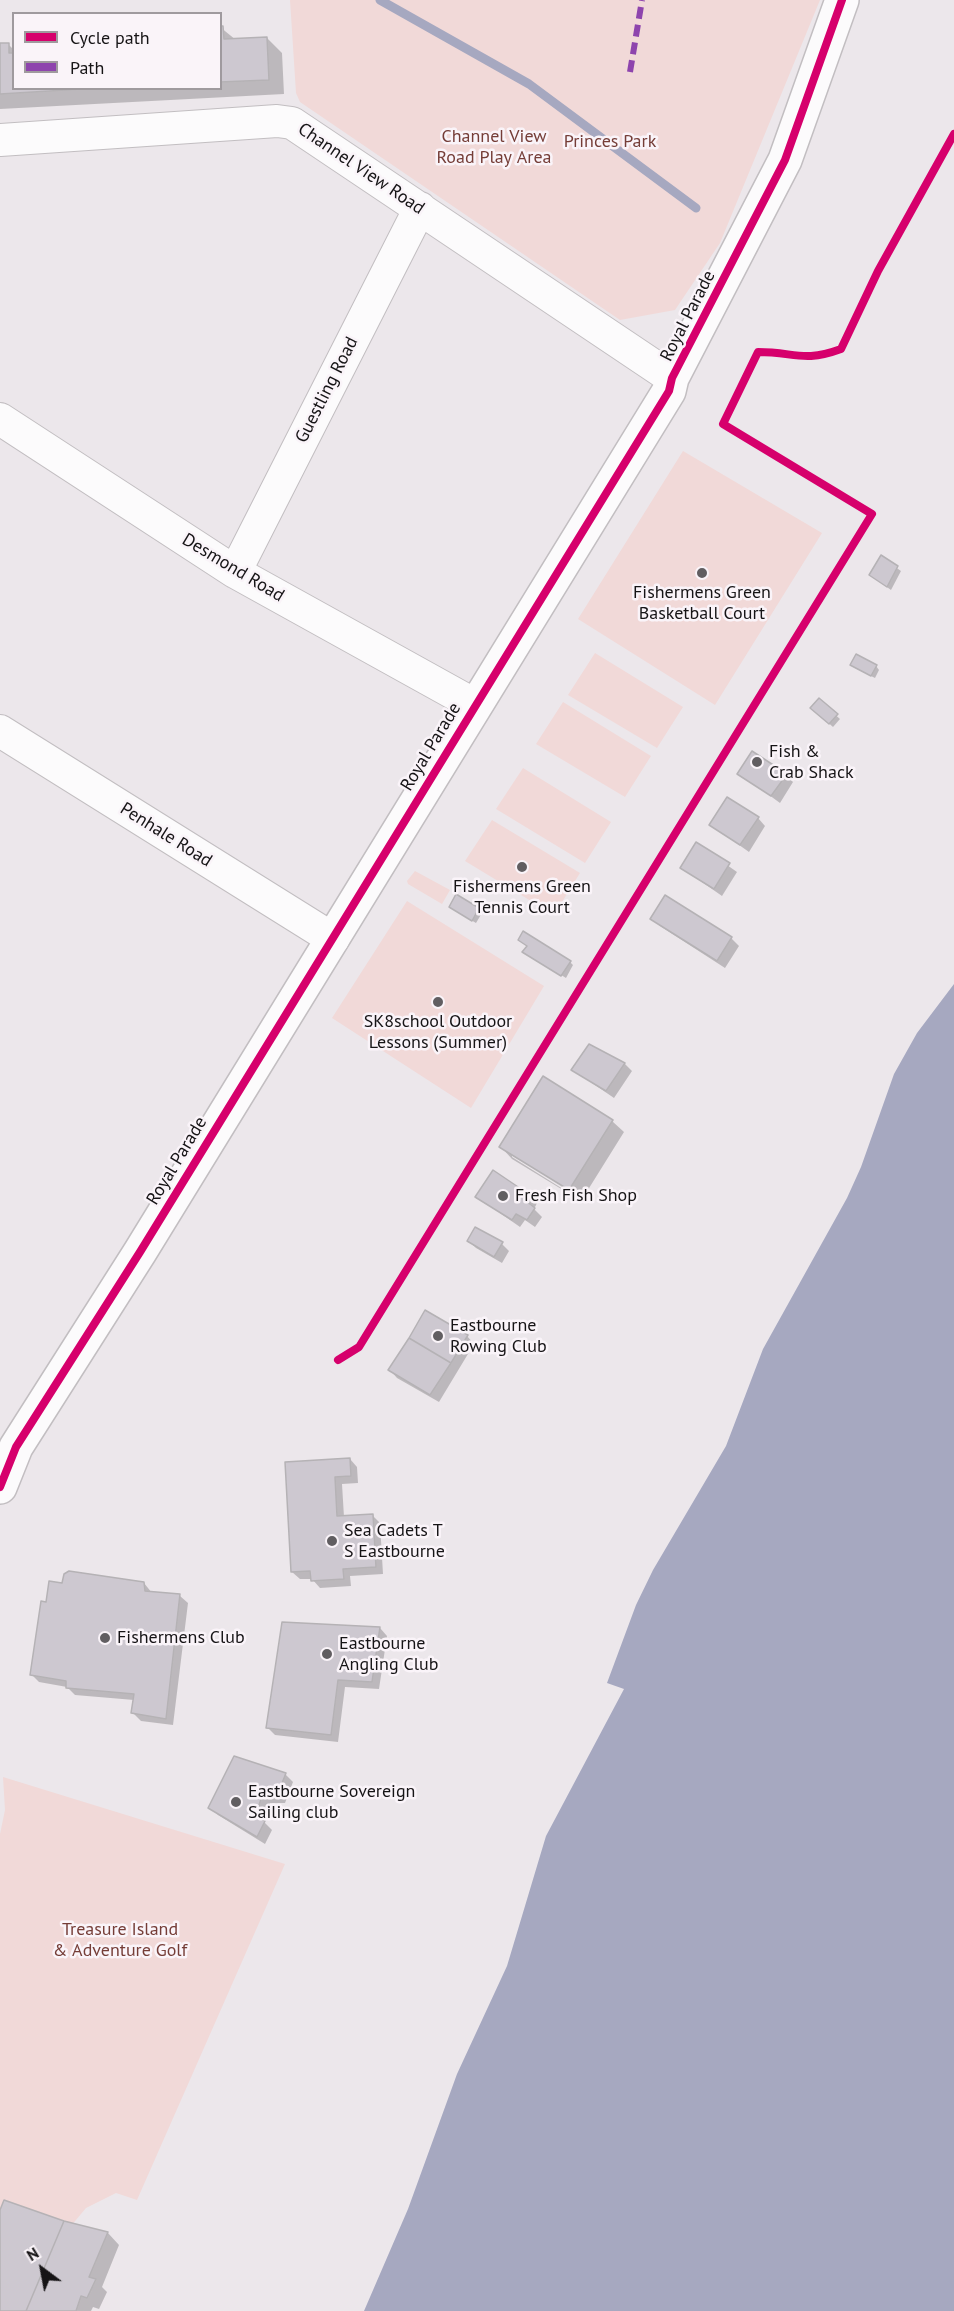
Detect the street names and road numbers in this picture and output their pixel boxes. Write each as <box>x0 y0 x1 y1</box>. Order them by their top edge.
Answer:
street label: Channel View Road <box>294 119 428 219</box>
street label: Royal Parade <box>656 267 720 365</box>
street label: Guestling Road <box>291 333 363 447</box>
street label: Desmond Road <box>178 529 288 607</box>
street label: Royal Parade <box>396 699 466 795</box>
street label: Penhale Road <box>116 798 216 872</box>
street label: Royal Parade <box>142 1113 212 1209</box>

